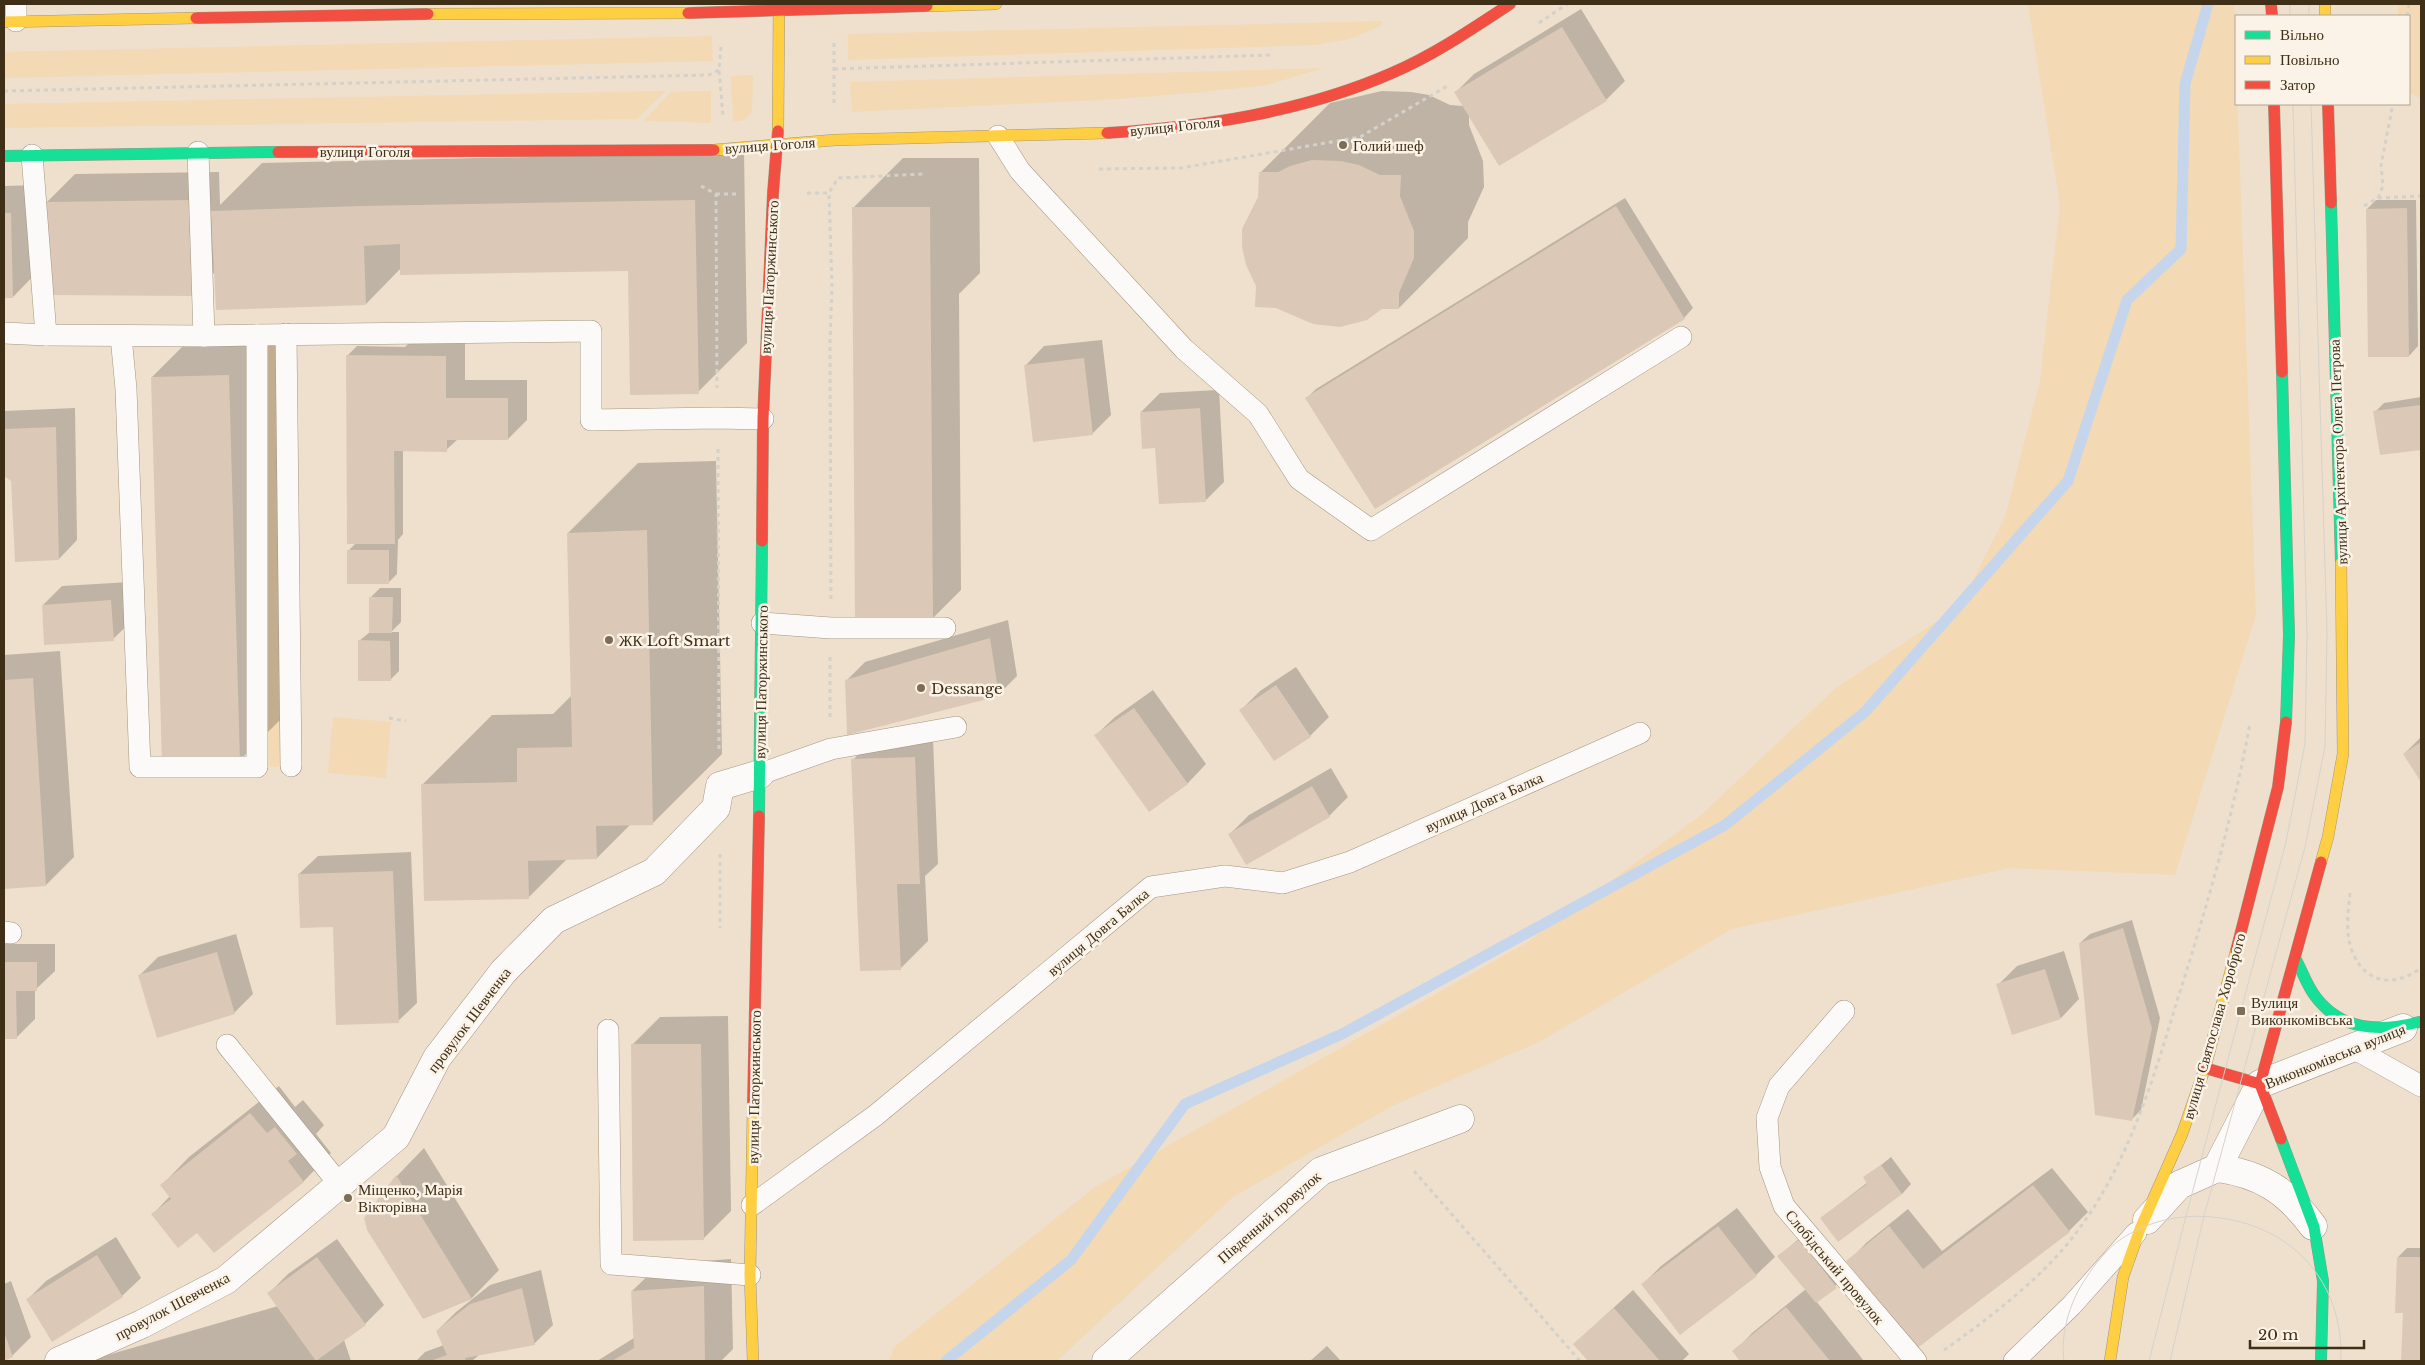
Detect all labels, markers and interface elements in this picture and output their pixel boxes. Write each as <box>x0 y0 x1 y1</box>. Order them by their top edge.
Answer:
legend <box>2235 15 2410 105</box>
text: Вільно <box>2280 25 2324 44</box>
text: Повільно <box>2280 50 2339 69</box>
text: Затор <box>2280 75 2315 94</box>
street label: вулиця Гоголя <box>1129 112 1221 140</box>
street label: вулиця Гоголя <box>724 132 816 158</box>
place label: Голий шеф <box>1353 136 1424 155</box>
marker: Голий шеф <box>1337 139 1349 151</box>
street label: вулиця Гоголя <box>320 142 410 161</box>
street label: вулиця Паторжинського <box>755 200 783 354</box>
street label: вулиця Архітектора Олега Петрова <box>2325 339 2351 565</box>
street label: вулиця Паторжинського <box>750 605 772 759</box>
place label: ЖК Loft Smart <box>619 631 731 650</box>
marker: ЖК Loft Smart <box>603 634 615 646</box>
place label: Dessange <box>931 679 1003 698</box>
marker: Dessange <box>915 682 927 694</box>
street label: вулиця Довга Балка <box>1422 767 1546 836</box>
street label: вулиця Довга Балка <box>1043 884 1153 980</box>
street label: вулиця Святослава Хороброго <box>2178 931 2250 1121</box>
street label: провулок Шевченка <box>423 963 515 1077</box>
place label: Вулиця Виконкомівська <box>2251 993 2353 1029</box>
marker: Вулиця Виконкомівська <box>2235 1005 2247 1017</box>
street label: вулиця Паторжинського <box>743 1010 765 1164</box>
street label: Виконкомівська вулиця <box>2262 1019 2408 1093</box>
street label: Південний провулок <box>1213 1166 1325 1267</box>
place label: Міщенко, Марія Вікторівна <box>358 1180 463 1216</box>
marker: Міщенко, Марія Вікторівна <box>342 1192 354 1204</box>
street label: Слобідський провулок <box>1781 1206 1889 1329</box>
street label: провулок Шевченка <box>111 1268 233 1344</box>
scale bar <box>2250 1318 2364 1350</box>
text: 20 m <box>2258 1325 2298 1344</box>

